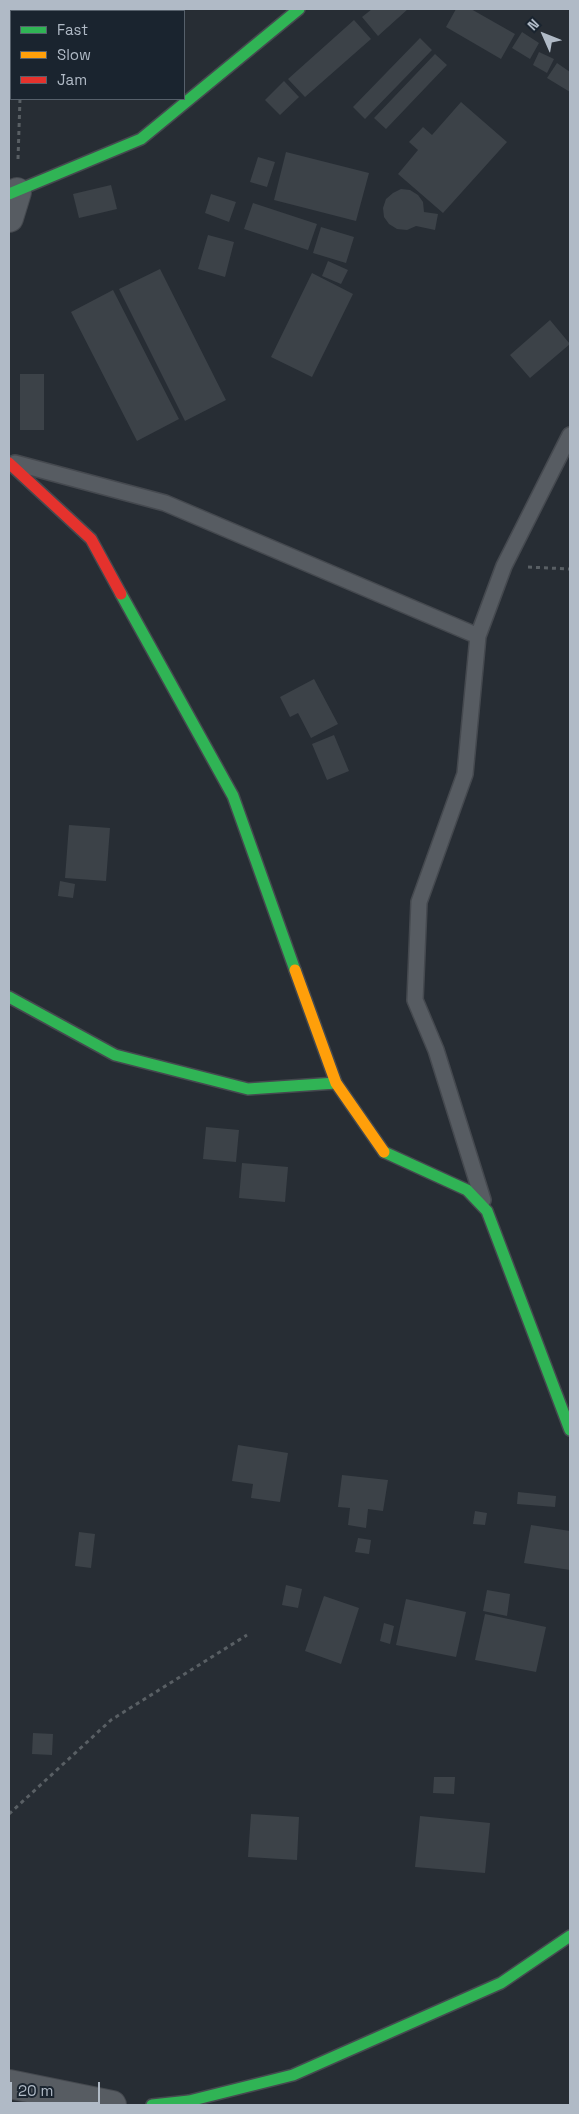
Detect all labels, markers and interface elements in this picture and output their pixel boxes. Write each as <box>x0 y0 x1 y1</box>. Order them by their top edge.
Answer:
legend <box>10 10 185 100</box>
north arrow <box>519 10 569 60</box>
text: N <box>523 15 543 34</box>
text: Fast <box>57 20 88 39</box>
text: Slow <box>57 45 91 64</box>
text: Jam <box>57 70 87 89</box>
scale bar <box>12 2072 102 2104</box>
text: 20 m <box>18 2081 53 2100</box>

